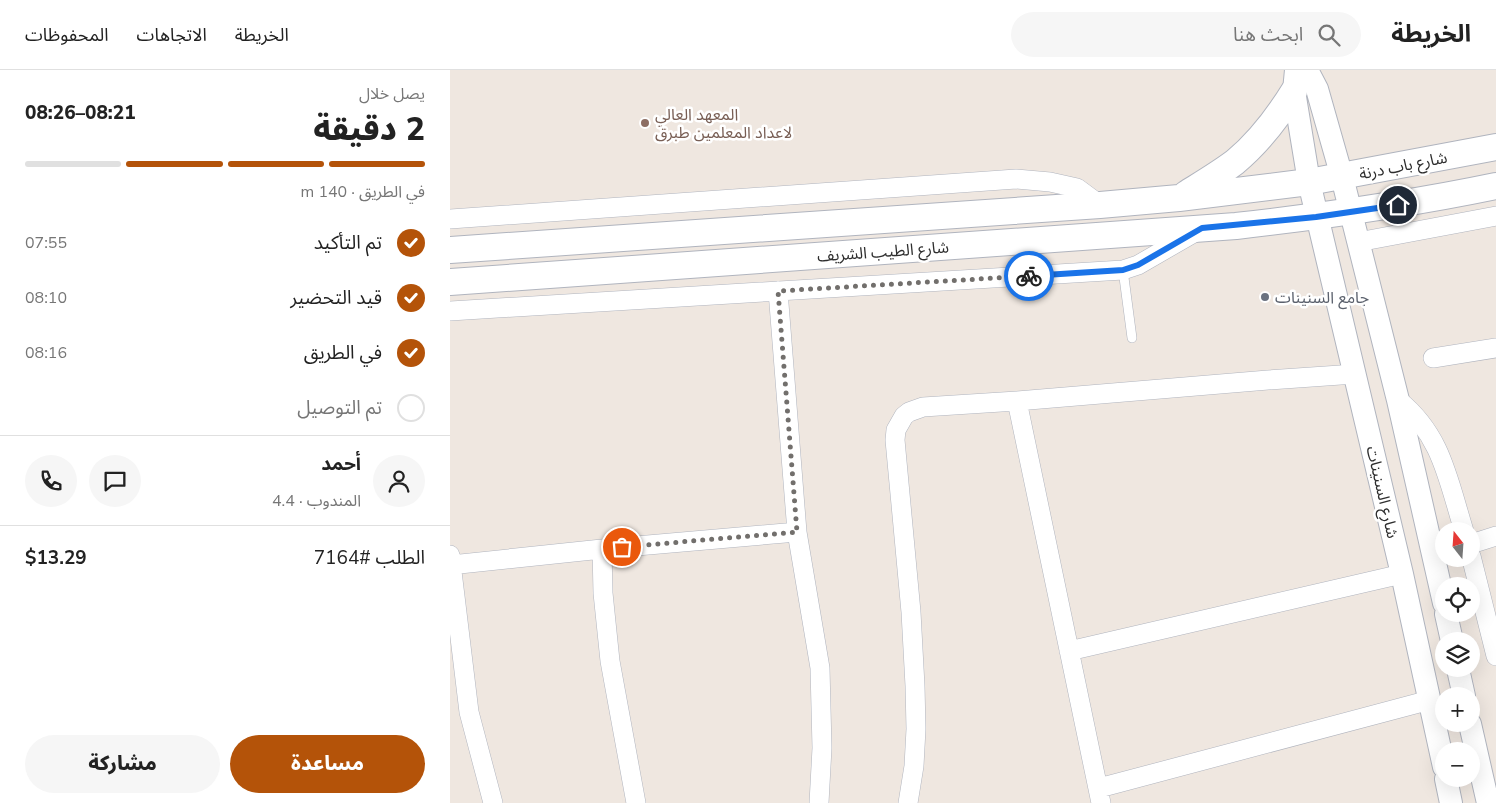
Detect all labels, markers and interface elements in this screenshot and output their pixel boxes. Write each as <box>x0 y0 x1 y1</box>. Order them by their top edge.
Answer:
search box <box>1011 12 1361 57</box>
text: الخريطة <box>1391 18 1471 50</box>
icon: search <box>1315 21 1343 49</box>
text: ابحث هنا <box>1233 22 1303 48</box>
text: المحفوظات <box>25 23 109 47</box>
text: الاتجاهات <box>137 23 207 47</box>
text: الخريطة <box>235 23 289 47</box>
text: يصل خلال <box>359 83 425 105</box>
text: 08:21–08:26 <box>25 100 136 126</box>
place label: المعهد العالي لاعداد المعلمين طبرق <box>655 104 792 144</box>
text: 2 دقيقة <box>313 108 425 151</box>
marker: المعهد العالي لاعداد المعلمين طبرق <box>639 117 651 129</box>
street label: شارع باب درنة <box>1357 147 1449 186</box>
text: في الطريق · 140 m <box>301 181 425 203</box>
pin <box>1377 184 1419 226</box>
icon: home <box>1384 191 1412 219</box>
icon: check <box>397 229 425 257</box>
text: تم التأكيد <box>314 230 382 256</box>
text: 07:55 <box>25 232 67 254</box>
street label: شارع الطيب الشريف <box>816 236 950 269</box>
courier <box>1004 251 1054 301</box>
icon: bike <box>1015 262 1043 290</box>
icon: check <box>397 284 425 312</box>
text: قيد التحضير <box>290 285 382 311</box>
text: 08:10 <box>25 287 67 309</box>
place label: جامع السنينات <box>1275 287 1369 310</box>
marker: جامع السنينات <box>1259 291 1271 303</box>
icon: check <box>397 339 425 367</box>
text: في الطريق <box>304 340 382 366</box>
text: 08:16 <box>25 342 67 364</box>
text: تم التوصيل <box>297 395 382 421</box>
street label: شارع السنينات <box>1360 444 1403 541</box>
text: أحمد <box>321 451 361 477</box>
button: phone <box>25 455 77 507</box>
button: chat <box>89 455 141 507</box>
button: person <box>373 455 425 507</box>
text: المندوب · 4.4 <box>272 490 361 512</box>
north arrow <box>1435 522 1480 568</box>
map controls <box>1435 522 1480 787</box>
pin <box>601 526 643 568</box>
icon: bag <box>608 533 636 561</box>
text: $13.29 <box>25 545 87 571</box>
text: الطلب #7164 <box>314 545 425 571</box>
button: locate <box>1435 577 1480 622</box>
button: layers <box>1435 632 1480 677</box>
button: + <box>1435 687 1480 732</box>
button: مشاركة <box>25 735 220 793</box>
button: مساعدة <box>230 735 425 793</box>
button: − <box>1435 742 1480 787</box>

